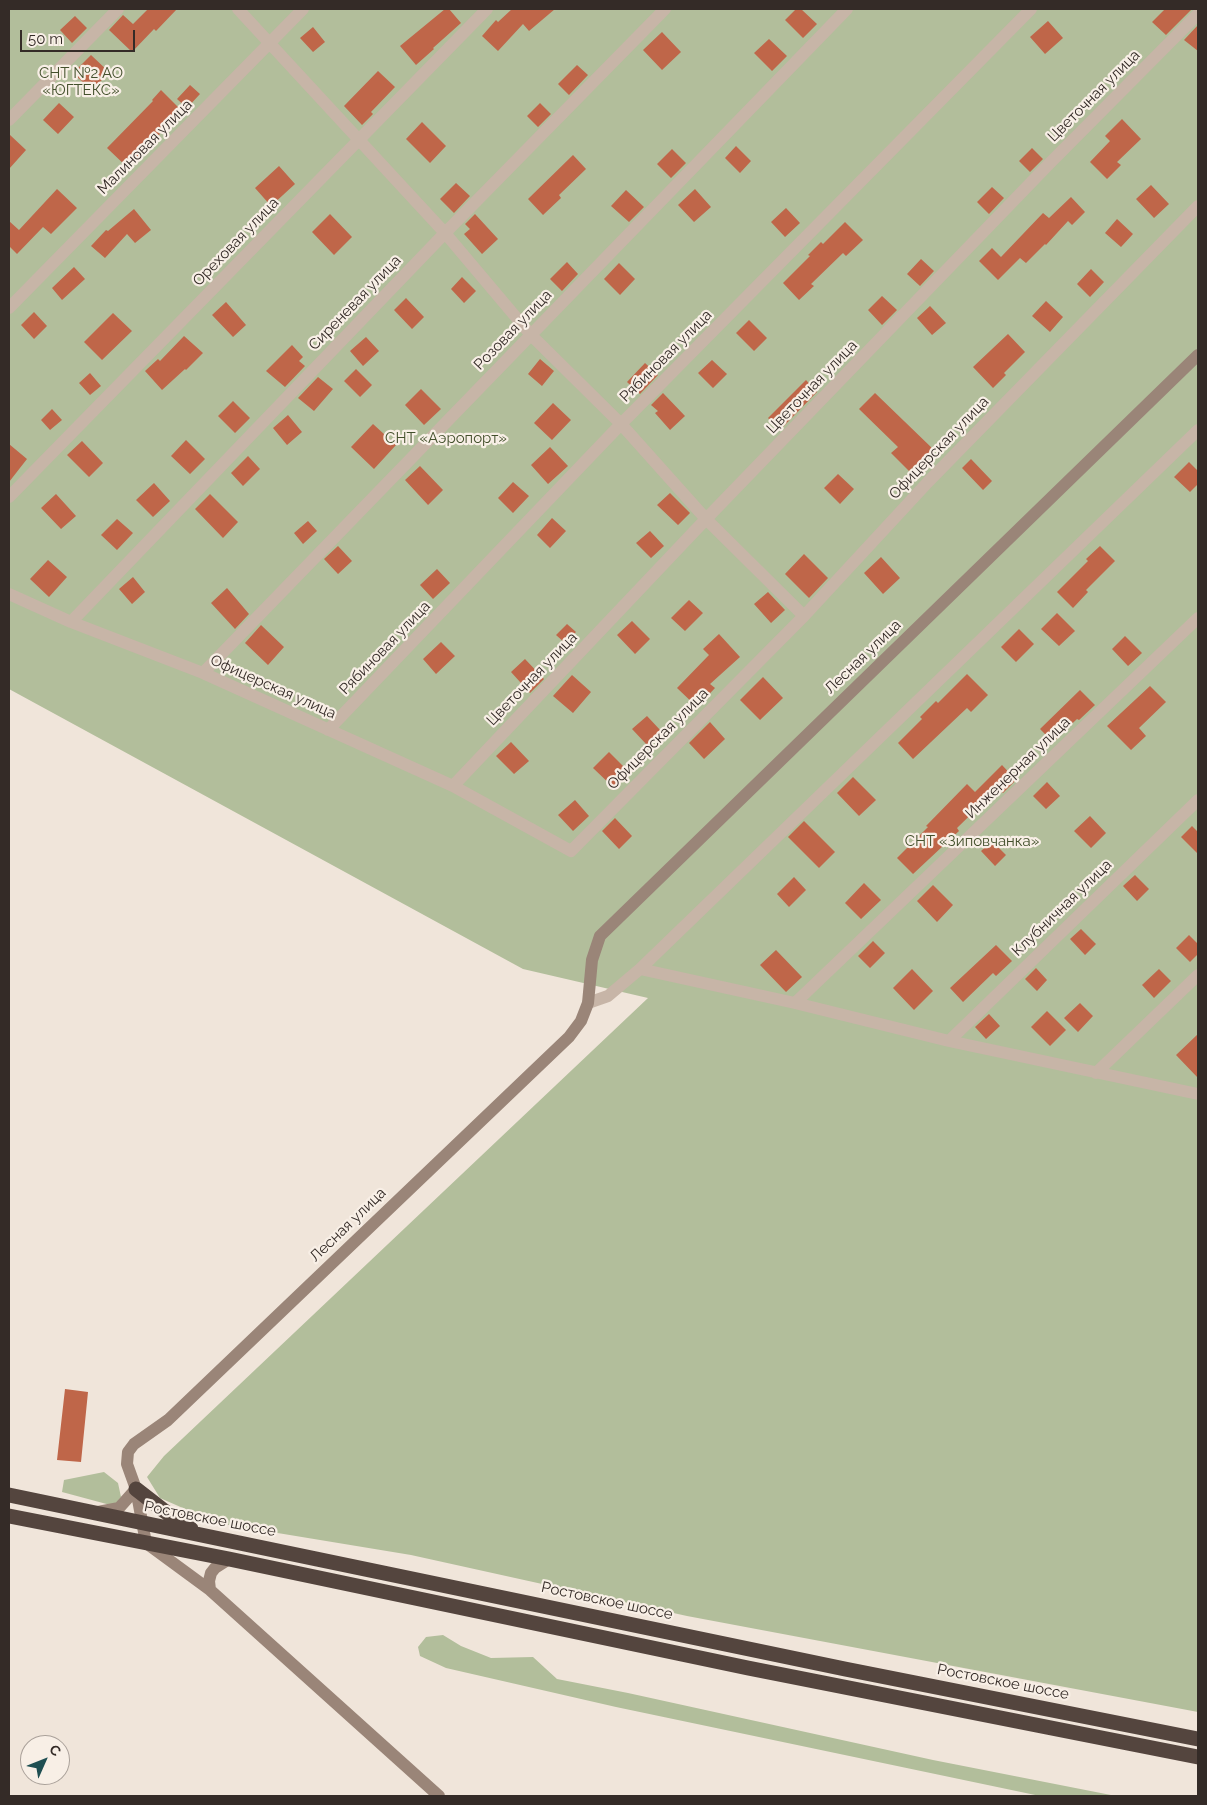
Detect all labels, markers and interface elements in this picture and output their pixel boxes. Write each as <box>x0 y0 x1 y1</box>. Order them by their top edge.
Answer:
scale bar <box>22 20 138 52</box>
text: 50 m <box>28 30 63 48</box>
street label: Цветочная улица <box>1044 46 1144 146</box>
park label: СНТ №2 АО «ЮГТЕКС» <box>39 64 123 99</box>
street label: Малиновая улица <box>94 96 196 198</box>
street label: Ореховая улица <box>189 194 283 290</box>
street label: Сиреневая улица <box>305 252 405 354</box>
street label: Розовая улица <box>470 286 556 374</box>
street label: Рябиновая улица <box>616 306 716 406</box>
street label: Цветочная улица <box>763 337 861 437</box>
street label: Офицерская улица <box>885 393 993 503</box>
park label: СНТ «Аэропорт» <box>385 429 507 447</box>
street label: Рябиновая улица <box>336 598 434 698</box>
street label: Лесная улица <box>821 616 905 698</box>
street label: Цветочная улица <box>483 629 581 729</box>
street label: Офицерская улица <box>207 651 339 723</box>
street label: Офицерская улица <box>604 685 712 793</box>
street label: Инженерная улица <box>962 713 1074 823</box>
park label: СНТ «Зиповчанка» <box>905 832 1039 850</box>
street label: Клубничная улица <box>1008 856 1116 960</box>
street label: Лесная улица <box>306 1184 390 1266</box>
street label: Ростовское шоссе <box>143 1497 277 1541</box>
street label: Ростовское шоссе <box>540 1578 674 1624</box>
street label: Ростовское шоссе <box>936 1660 1070 1704</box>
north arrow <box>20 1735 70 1785</box>
text: С <box>46 1741 64 1759</box>

